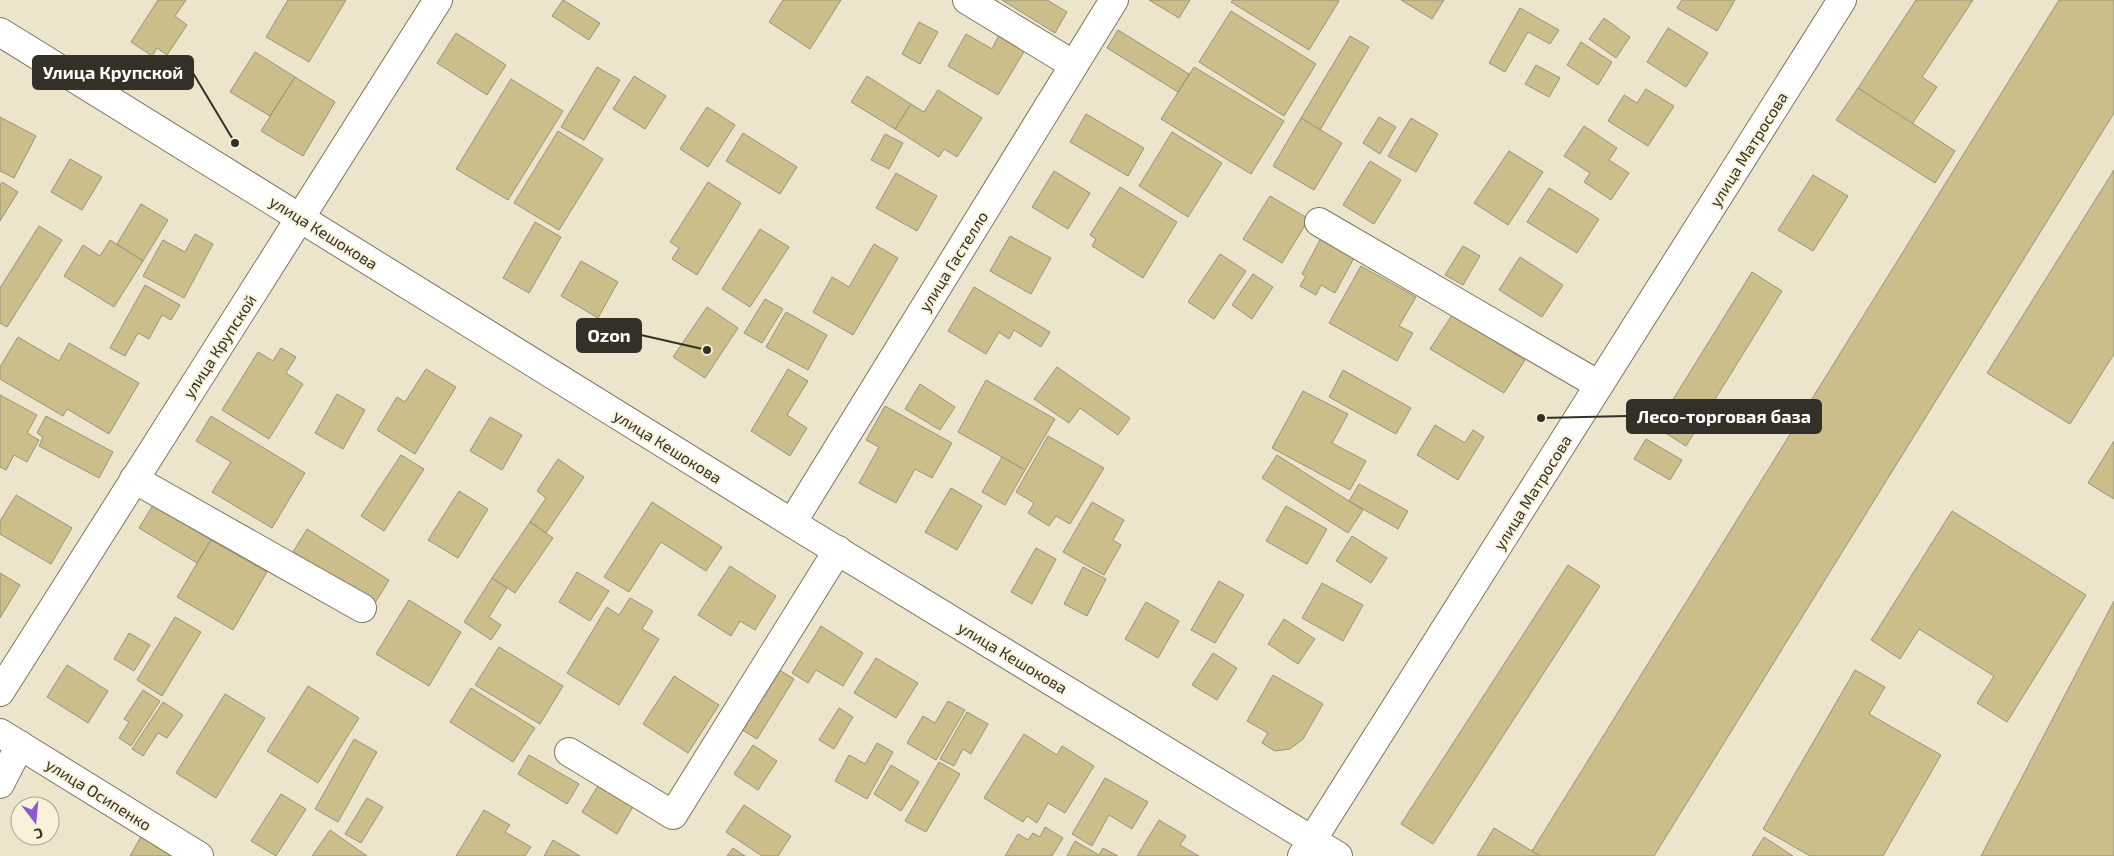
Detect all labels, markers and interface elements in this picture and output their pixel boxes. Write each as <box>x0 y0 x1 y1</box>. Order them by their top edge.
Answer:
callout: Улица Крупской <box>33 56 193 89</box>
text: Улица Крупской <box>43 61 183 83</box>
street label: улица Матросова <box>1705 88 1792 211</box>
street label: улица Кешокова <box>266 191 382 274</box>
street label: улица Гастелло <box>915 207 992 315</box>
street label: улица Крупской <box>178 291 260 402</box>
callout: Ozon <box>577 319 641 352</box>
text: Ozon <box>587 324 631 346</box>
callout: Лесо-торговая база <box>1627 400 1821 433</box>
street label: улица Кешокова <box>610 405 726 488</box>
text: Лесо-торговая база <box>1637 405 1811 427</box>
street label: улица Матросова <box>1489 431 1576 554</box>
street label: улица Кешокова <box>955 617 1071 698</box>
street label: улица Осипенко <box>42 754 155 835</box>
north arrow <box>10 796 60 846</box>
text: С <box>32 825 45 843</box>

